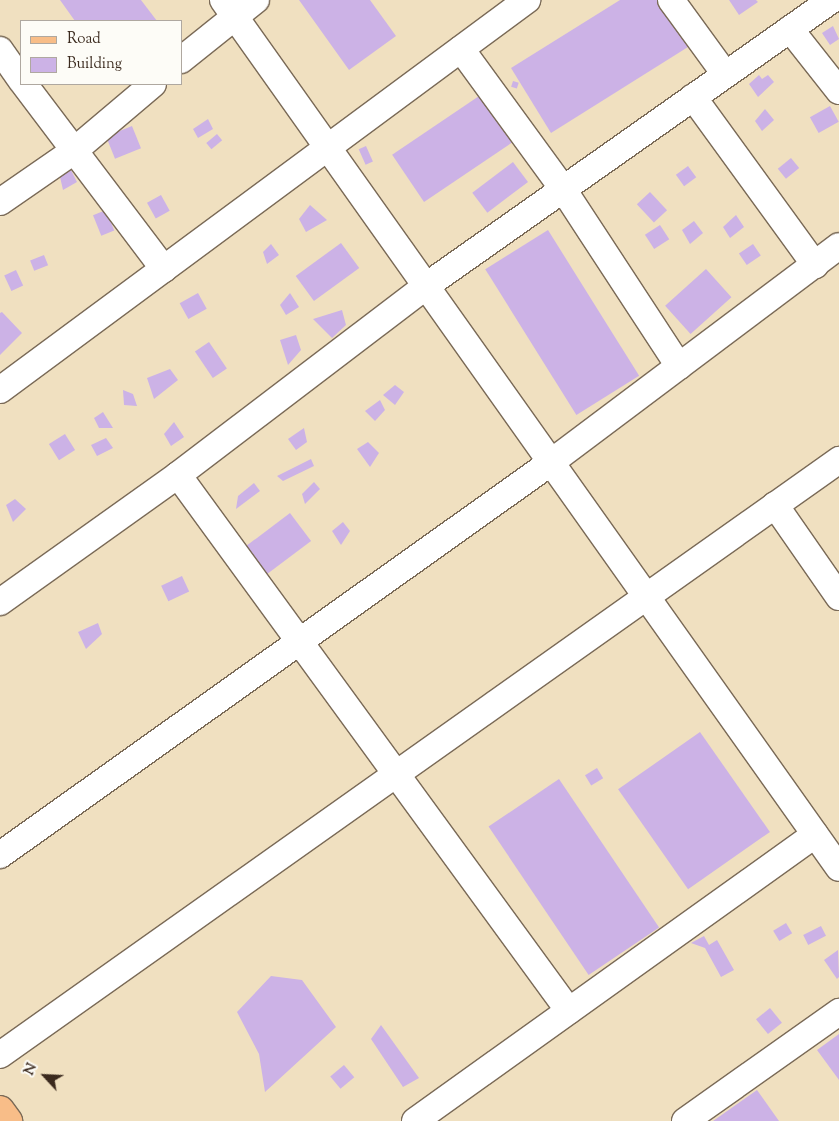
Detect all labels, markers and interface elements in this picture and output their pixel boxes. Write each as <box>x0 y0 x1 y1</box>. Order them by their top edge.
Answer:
legend <box>20 20 182 85</box>
text: Road <box>67 29 101 50</box>
text: Building <box>67 54 122 75</box>
north arrow <box>20 1051 70 1101</box>
text: N <box>20 1060 43 1079</box>

